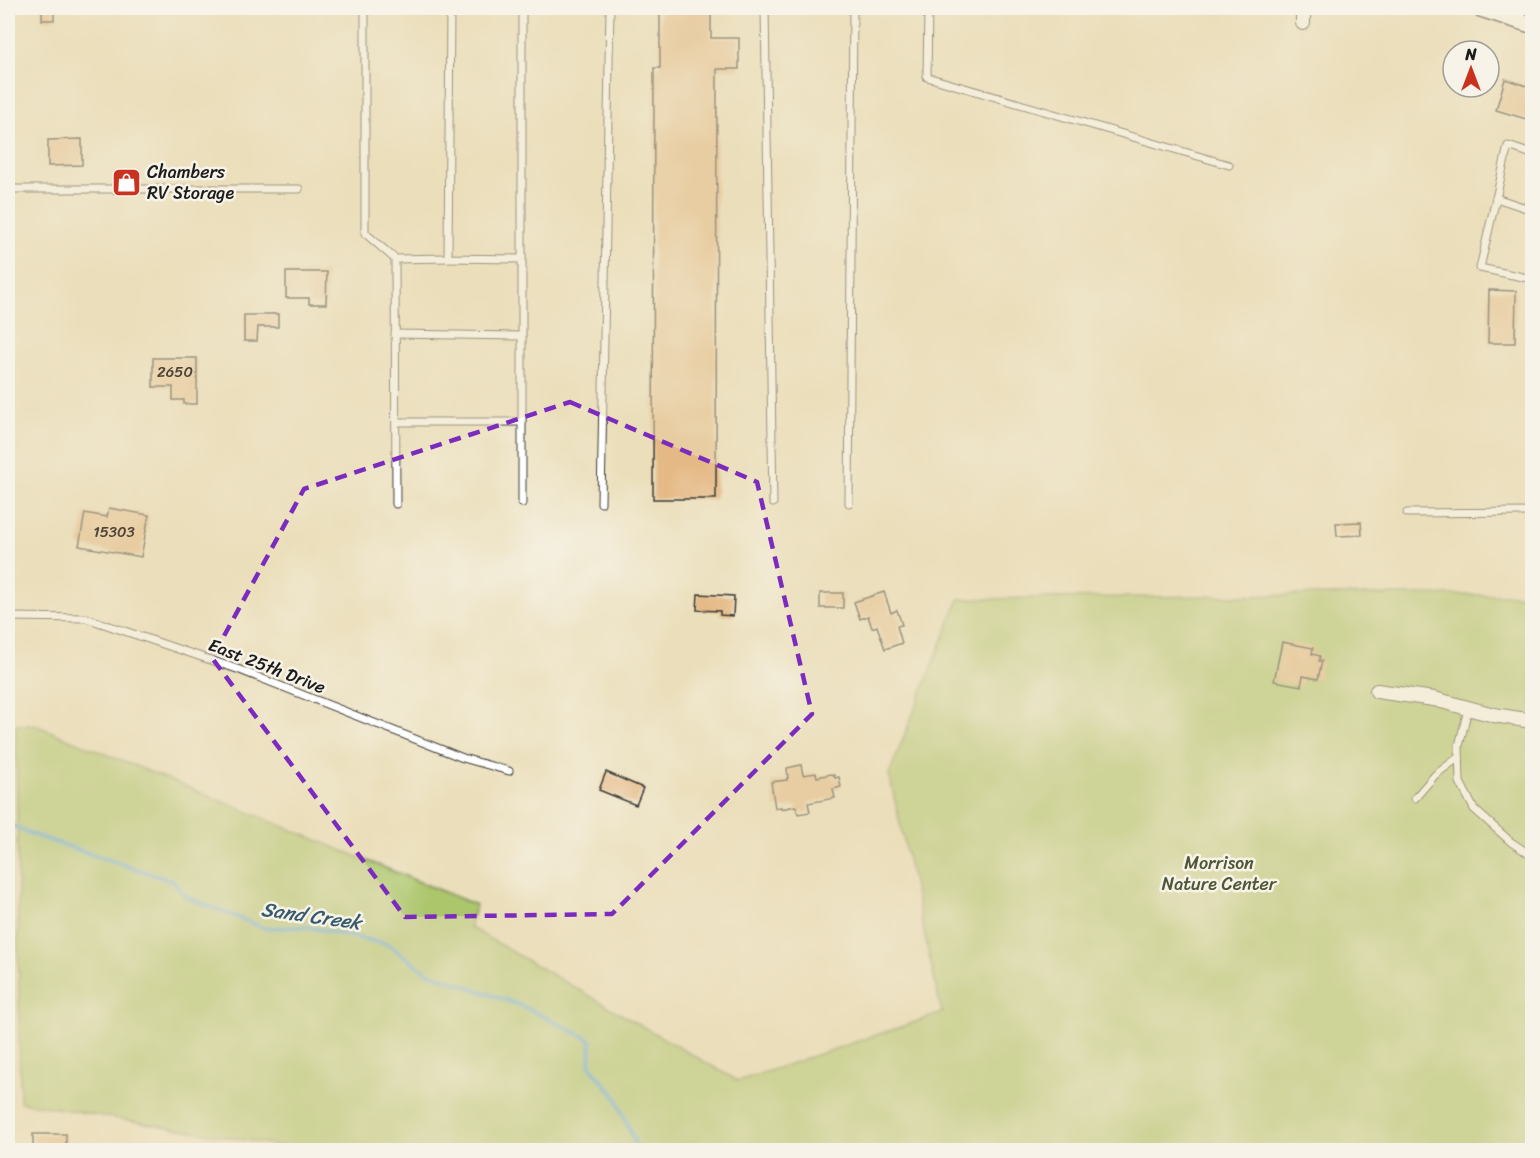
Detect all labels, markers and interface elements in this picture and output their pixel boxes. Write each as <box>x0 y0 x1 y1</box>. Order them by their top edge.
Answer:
north arrow <box>1441 39 1501 99</box>
text: N <box>1464 40 1477 69</box>
place label: Chambers RV Storage <box>147 156 234 209</box>
shop icon: Chambers RV Storage <box>110 166 142 198</box>
house number: 2650 <box>157 359 193 385</box>
house number: 15303 <box>93 519 135 545</box>
street label: East 25th Drive <box>204 629 330 703</box>
park label: Morrison Nature Center <box>1162 847 1278 900</box>
water label: Sand Creek <box>259 892 365 941</box>

